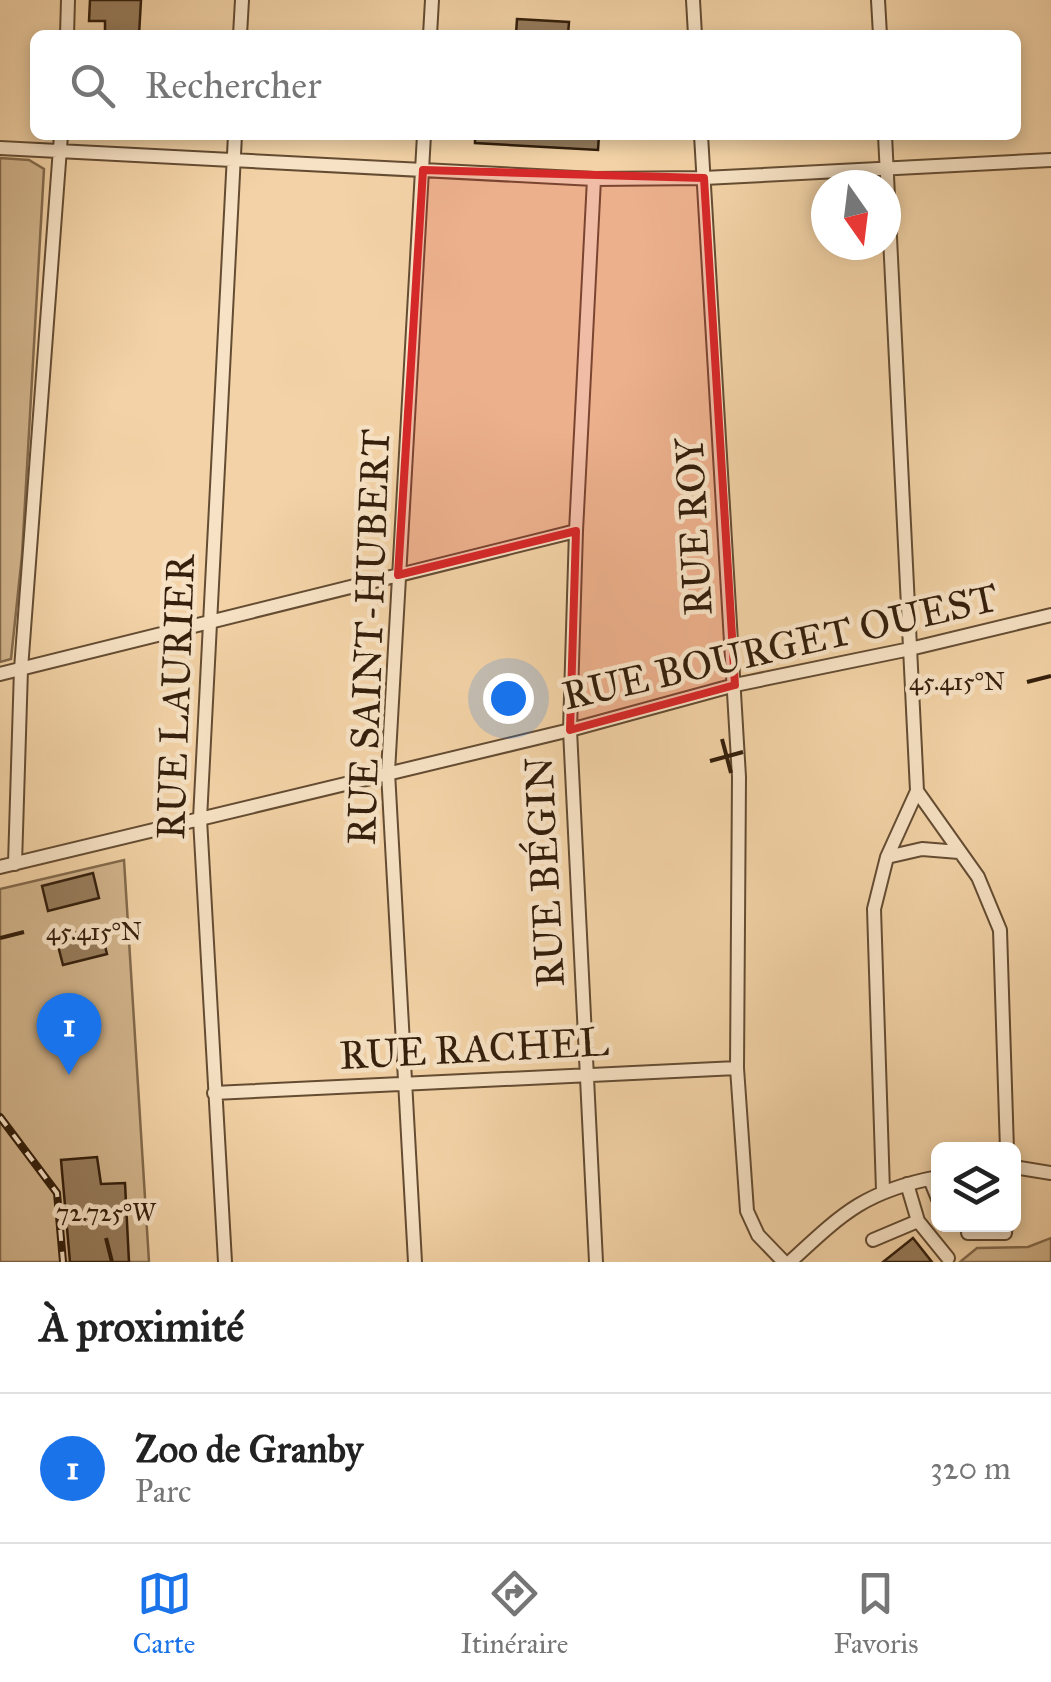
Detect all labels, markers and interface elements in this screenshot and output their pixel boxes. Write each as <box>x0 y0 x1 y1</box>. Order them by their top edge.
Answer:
search box <box>30 30 1021 140</box>
icon: search <box>65 58 120 113</box>
text: Rechercher <box>145 62 321 108</box>
north arrow <box>811 170 901 260</box>
street label: RUE SAINT-HUBERT <box>337 428 400 846</box>
street label: RUE ROY <box>664 435 723 617</box>
street label: RUE LAURIER <box>146 553 205 840</box>
street label: RUE BOURGET OUEST <box>558 572 1003 720</box>
text: 45.415°N <box>909 666 1005 697</box>
your location <box>483 673 534 724</box>
street label: RUE BÉGIN <box>513 755 575 989</box>
text: 45.415°N <box>46 916 142 947</box>
pin: 1 <box>36 992 102 1075</box>
street label: RUE RACHEL <box>338 1017 610 1080</box>
map controls <box>931 1142 1021 1232</box>
button: layers <box>931 1142 1021 1232</box>
text: 72.725°W <box>56 1197 157 1228</box>
text: À proximité <box>40 1301 244 1353</box>
text: Zoo de Granby <box>135 1426 363 1472</box>
text: 1 <box>66 1449 79 1488</box>
text: 320 m <box>930 1449 1011 1488</box>
text: Parc <box>135 1472 192 1511</box>
tab: Carte <box>133 1566 196 1661</box>
tab: Itinéraire <box>461 1566 568 1661</box>
tab: Favoris <box>833 1566 918 1661</box>

